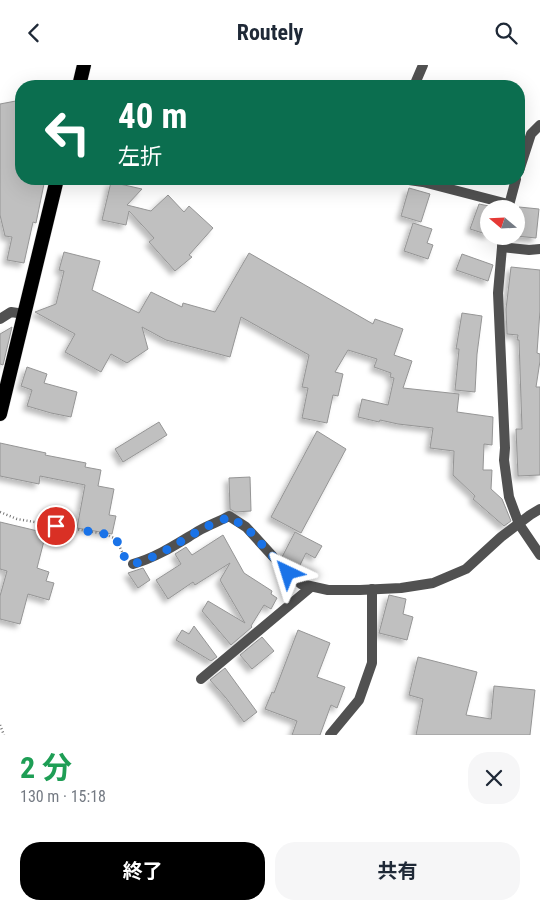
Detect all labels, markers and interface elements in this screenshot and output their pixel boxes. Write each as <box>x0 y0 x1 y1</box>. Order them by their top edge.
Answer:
icon: back <box>20 19 48 47</box>
icon: search <box>492 19 520 47</box>
text: Routely <box>237 20 303 45</box>
text: 40 m <box>118 96 187 137</box>
icon: left <box>35 100 100 165</box>
text: 左折 <box>118 144 162 169</box>
north arrow <box>480 200 525 245</box>
map controls <box>480 200 525 245</box>
pin <box>35 505 77 547</box>
icon: arrive <box>42 512 70 540</box>
position arrow <box>261 546 313 598</box>
text: 2 分 <box>20 750 72 785</box>
button: close <box>468 752 520 804</box>
text: 130 m · 15:18 <box>20 787 106 806</box>
button: 終了 <box>20 842 265 900</box>
button: 共有 <box>275 842 520 900</box>

